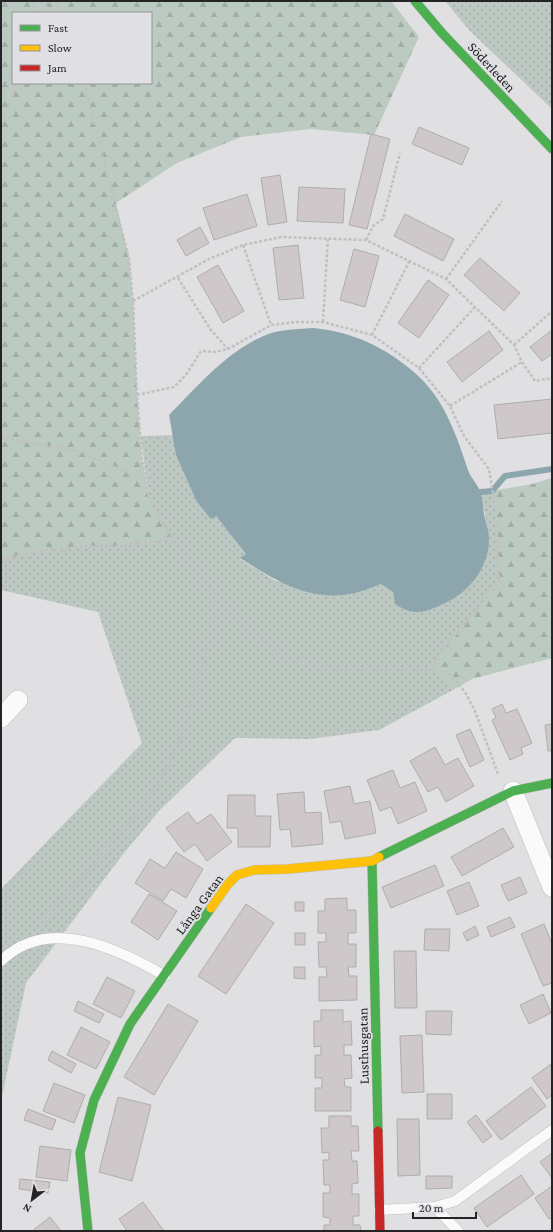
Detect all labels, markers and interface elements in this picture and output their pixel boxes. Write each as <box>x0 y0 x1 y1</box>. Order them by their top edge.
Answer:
legend <box>12 12 152 84</box>
text: Fast <box>48 21 69 35</box>
street label: Söderleden <box>465 39 520 96</box>
text: Slow <box>48 41 72 55</box>
text: Jam <box>47 61 67 75</box>
street label: Långa Gatan <box>172 870 227 937</box>
street label: Lusthusgatan <box>354 1007 372 1084</box>
north arrow <box>12 1180 52 1220</box>
scale bar <box>413 1194 476 1220</box>
text: N <box>20 1201 33 1216</box>
text: 20 m <box>419 1201 444 1215</box>

